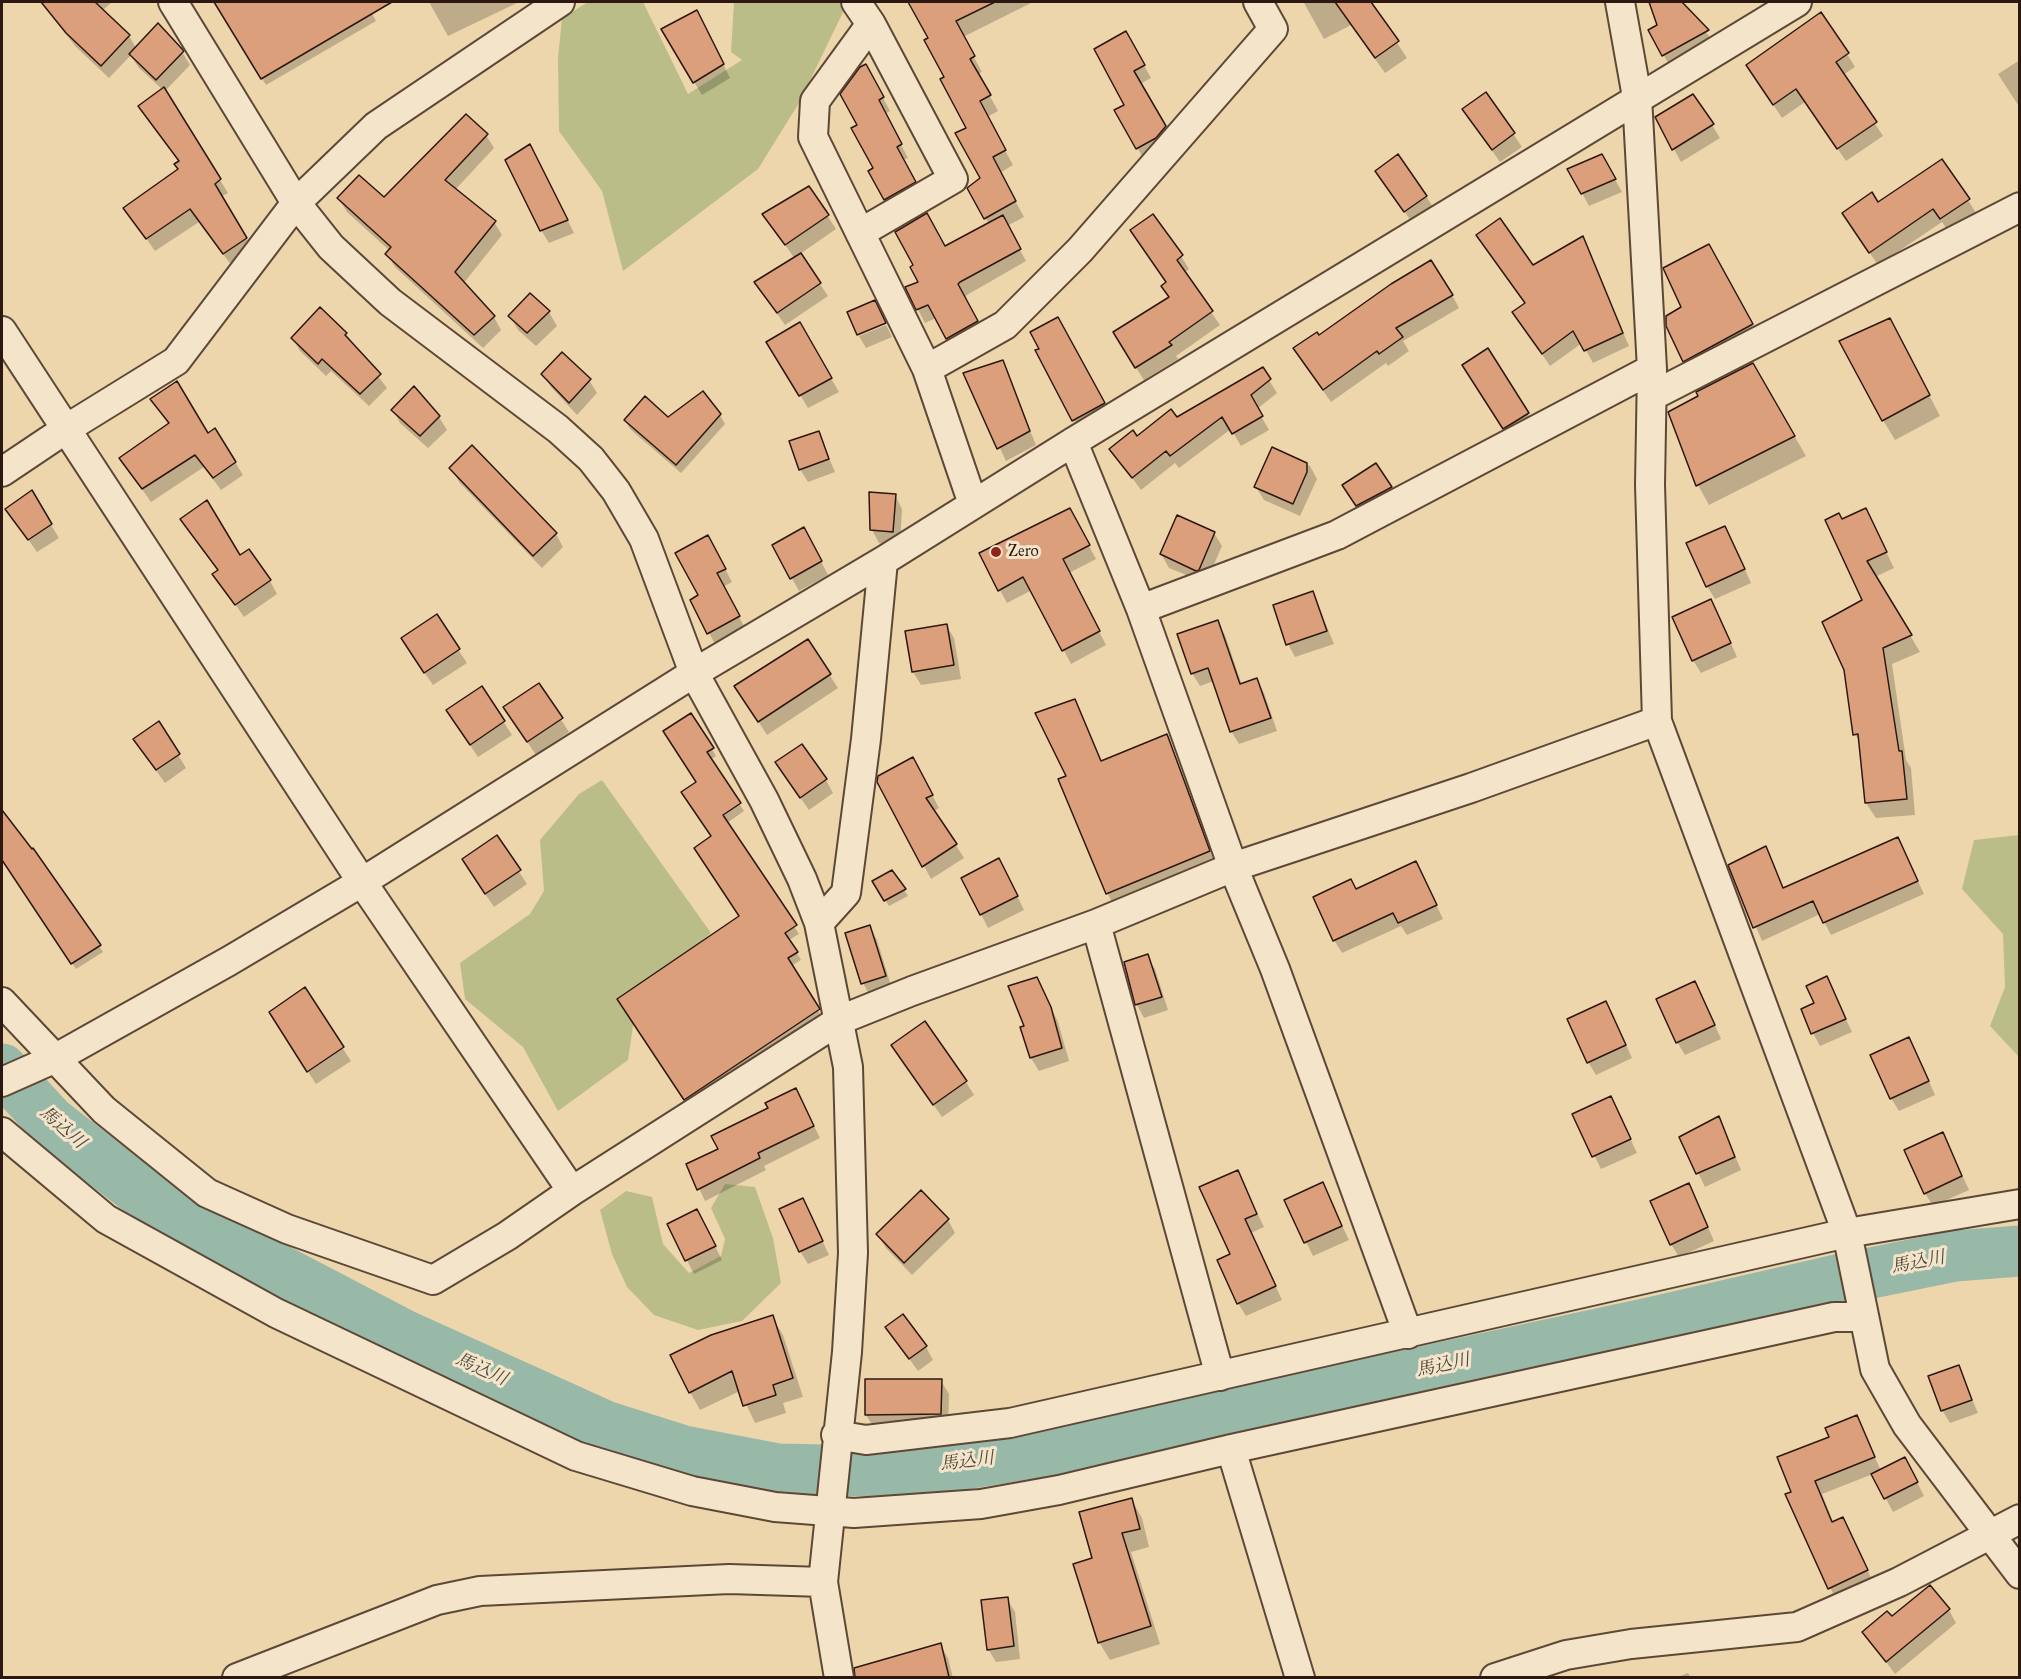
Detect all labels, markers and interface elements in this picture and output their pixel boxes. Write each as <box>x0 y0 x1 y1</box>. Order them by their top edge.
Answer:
place label: Zero <box>1008 542 1039 562</box>
marker: Zero <box>989 545 1003 559</box>
water label: 馬込川 <box>35 1102 89 1154</box>
water label: 馬込川 <box>1889 1247 1947 1279</box>
water label: 馬込川 <box>452 1349 510 1391</box>
water label: 馬込川 <box>1414 1350 1472 1382</box>
water label: 馬込川 <box>939 1448 995 1476</box>

